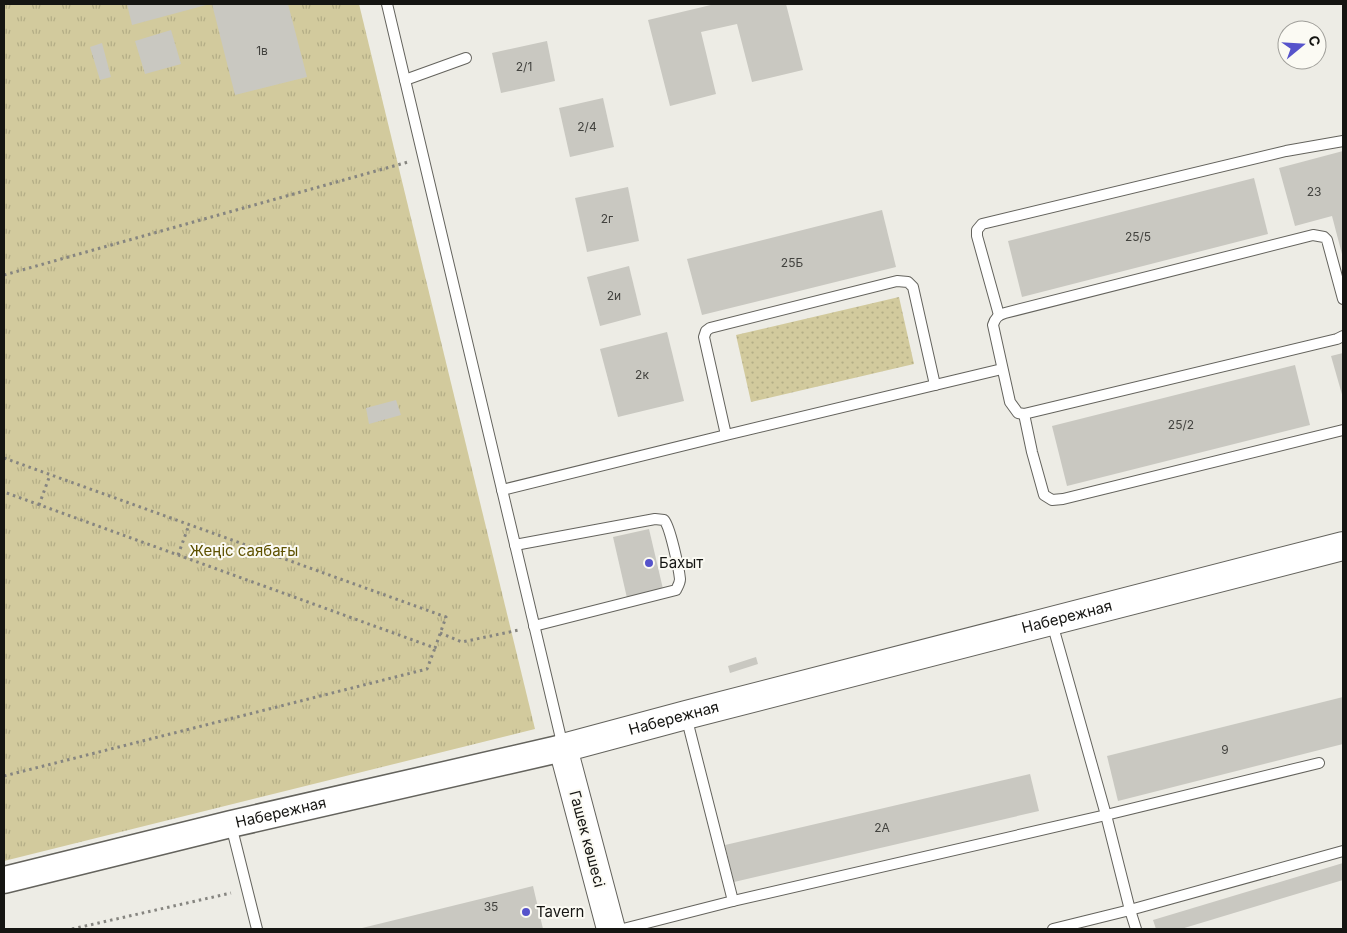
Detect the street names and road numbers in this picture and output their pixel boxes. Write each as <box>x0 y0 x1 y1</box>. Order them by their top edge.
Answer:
street label: Набережная <box>1020 596 1114 637</box>
street label: Набережная <box>626 697 721 739</box>
street label: Гашек көшесі <box>565 788 610 889</box>
street label: Набережная <box>234 792 328 832</box>

